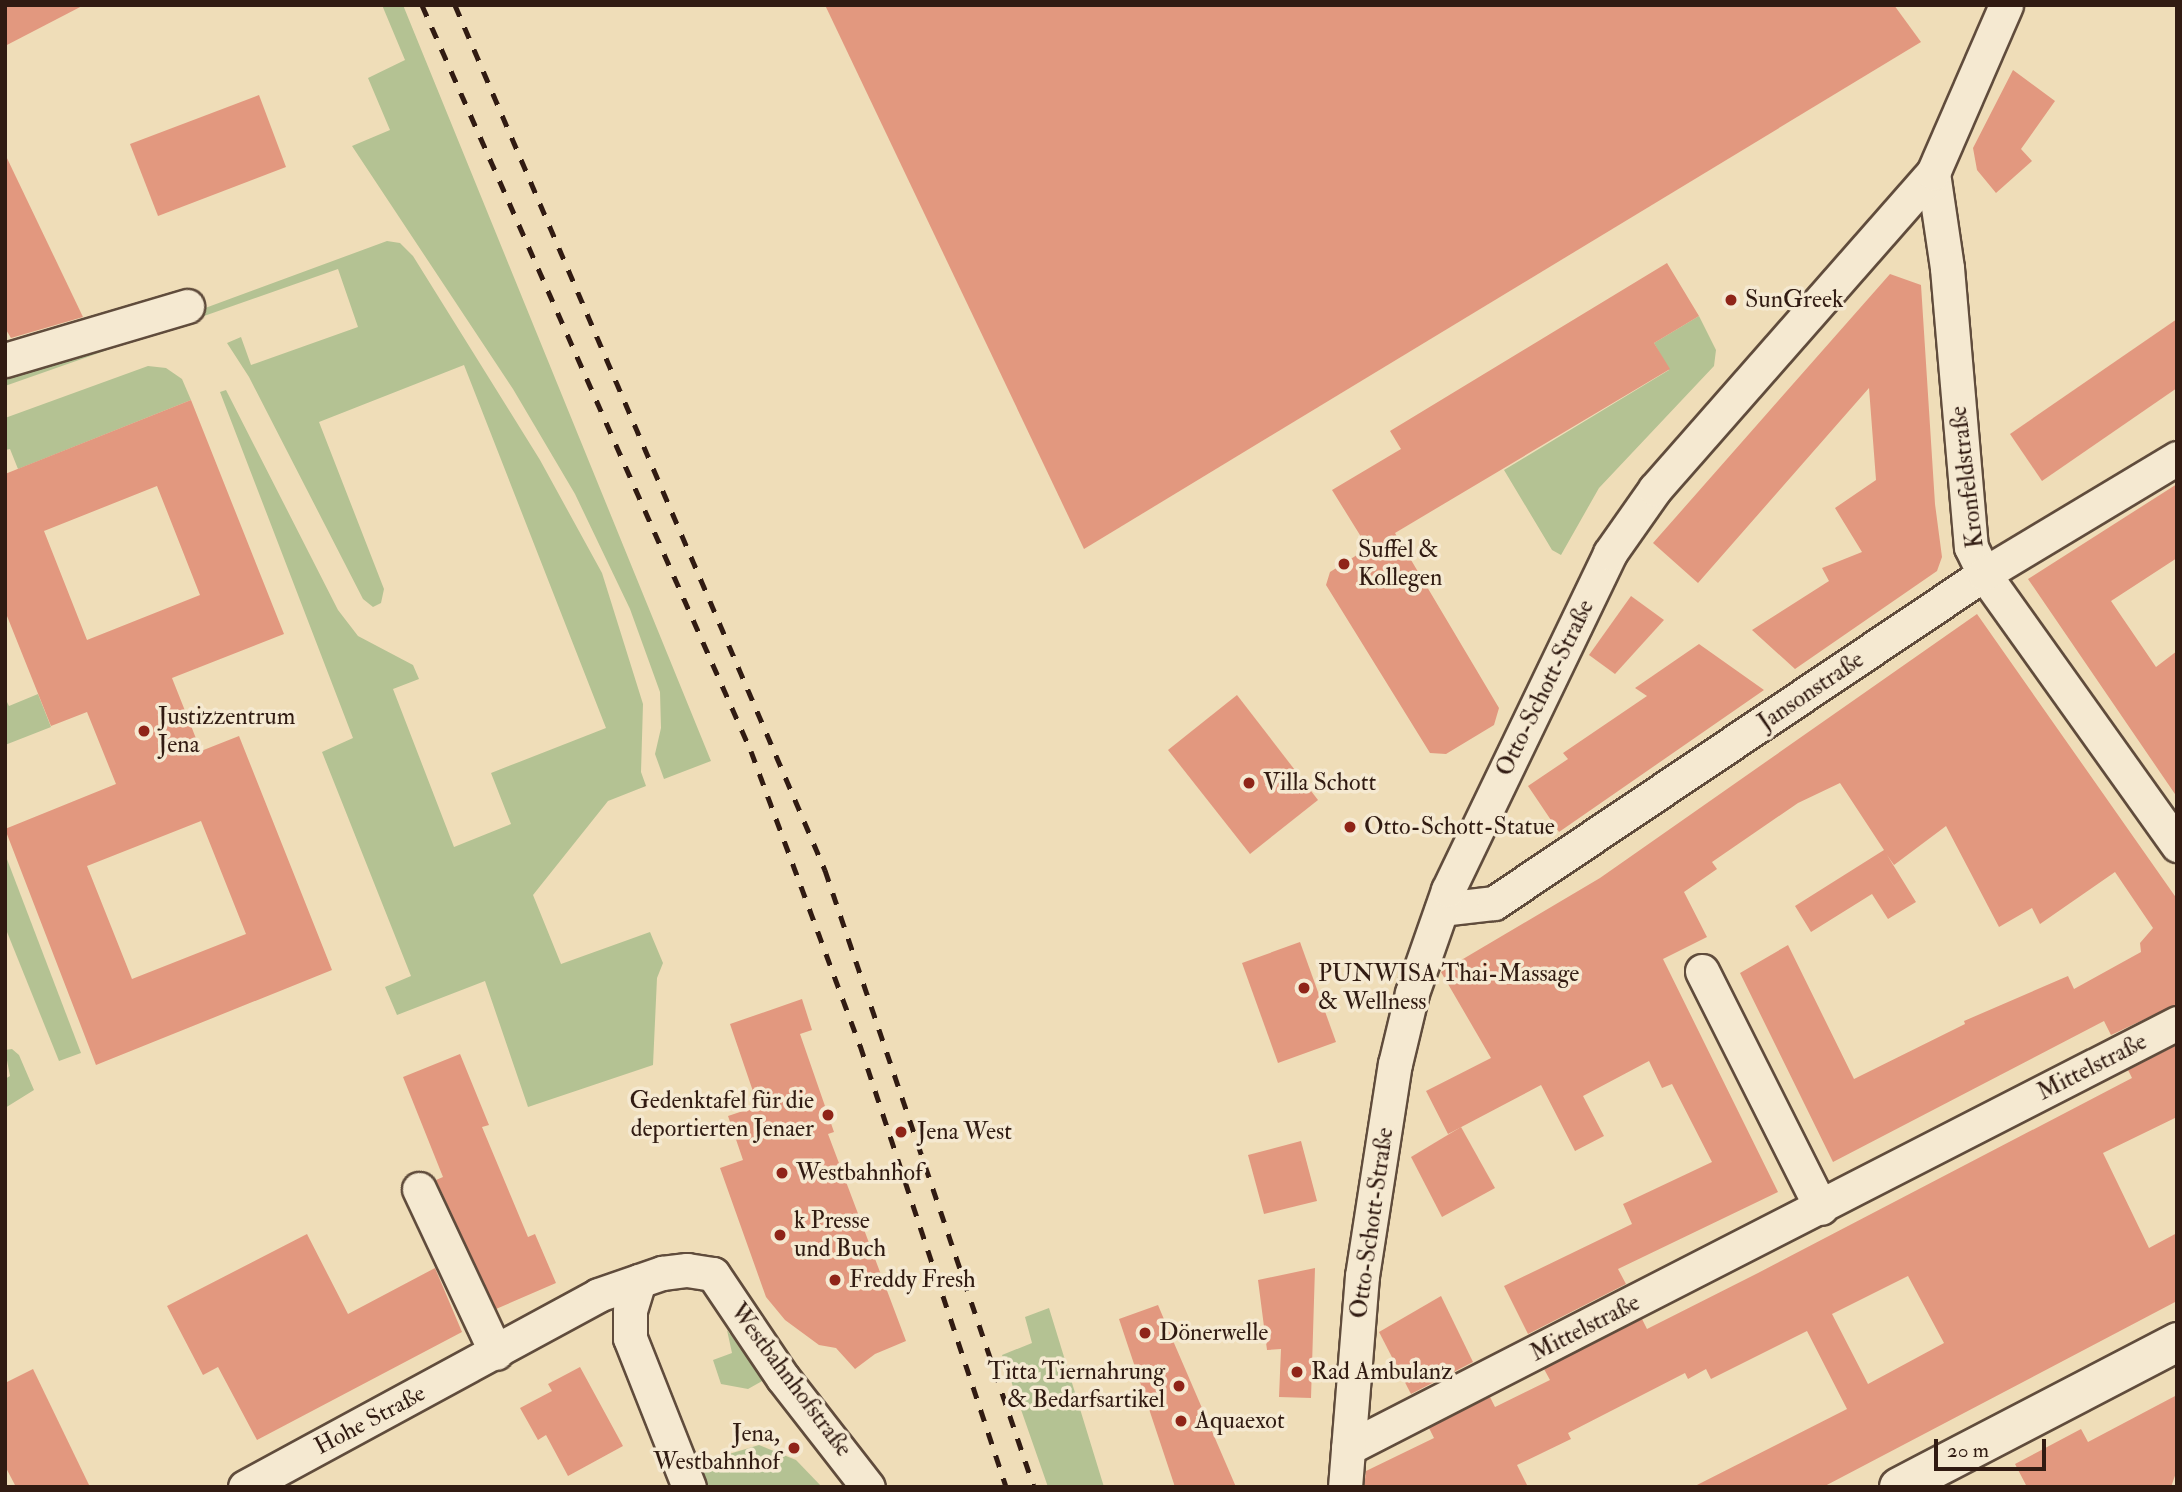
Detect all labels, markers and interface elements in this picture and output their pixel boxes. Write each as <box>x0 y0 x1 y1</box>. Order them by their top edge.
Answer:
place label: SunGreek <box>1745 286 1844 314</box>
marker: SunGreek <box>1723 292 1739 308</box>
street label: Kronfeldstraße <box>1944 404 1990 550</box>
place label: Suffel & Kollegen <box>1358 536 1442 592</box>
marker: Suffel & Kollegen <box>1336 556 1352 572</box>
street label: Otto-Schott-Straße <box>1490 595 1600 781</box>
street label: Jansonstraße <box>1753 645 1869 737</box>
place label: Justizzentrum Jena <box>158 703 295 759</box>
marker: Justizzentrum Jena <box>136 723 152 739</box>
place label: Villa Schott <box>1263 769 1376 797</box>
marker: Villa Schott <box>1241 775 1257 791</box>
place label: Otto-Schott-Statue <box>1364 813 1555 841</box>
marker: Otto-Schott-Statue <box>1342 819 1358 835</box>
place label: PUNWISA Thai-Massage & Wellness <box>1318 960 1579 1016</box>
marker: PUNWISA Thai-Massage & Wellness <box>1296 980 1312 996</box>
street label: Mittelstraße <box>2032 1027 2152 1107</box>
place label: Gedenktafel für die deportierten Jenaer <box>629 1087 814 1143</box>
marker: Gedenktafel für die deportierten Jenaer <box>820 1107 836 1123</box>
place label: Jena West <box>917 1118 1012 1146</box>
marker: Jena West <box>891 1122 911 1142</box>
street label: Otto-Schott-Straße <box>1344 1126 1400 1320</box>
place label: Westbahnhof <box>796 1159 923 1187</box>
marker: Westbahnhof <box>774 1165 790 1181</box>
place label: k Presse und Buch <box>794 1207 886 1263</box>
marker: k Presse und Buch <box>772 1227 788 1243</box>
place label: Freddy Fresh <box>849 1266 976 1294</box>
marker: Freddy Fresh <box>827 1272 843 1288</box>
street label: Mittelstraße <box>1525 1288 1645 1368</box>
street label: Westbahnhofstraße <box>724 1298 858 1462</box>
place label: Dönerwelle <box>1159 1319 1268 1347</box>
marker: Dönerwelle <box>1137 1325 1153 1341</box>
place label: Titta Tiernahrung & Bedarfsartikel <box>988 1358 1165 1414</box>
place label: Rad Ambulanz <box>1311 1358 1453 1386</box>
marker: Rad Ambulanz <box>1289 1364 1305 1380</box>
marker: Titta Tiernahrung & Bedarfsartikel <box>1171 1378 1187 1394</box>
street label: Hohe Straße <box>310 1379 430 1461</box>
place label: Aquaexot <box>1195 1407 1285 1435</box>
marker: Aquaexot <box>1173 1413 1189 1429</box>
place label: Jena, Westbahnhof <box>653 1420 780 1476</box>
scale bar <box>1937 1426 2049 1470</box>
text: 20 m <box>1947 1437 1989 1464</box>
marker: Jena, Westbahnhof <box>786 1440 802 1456</box>

